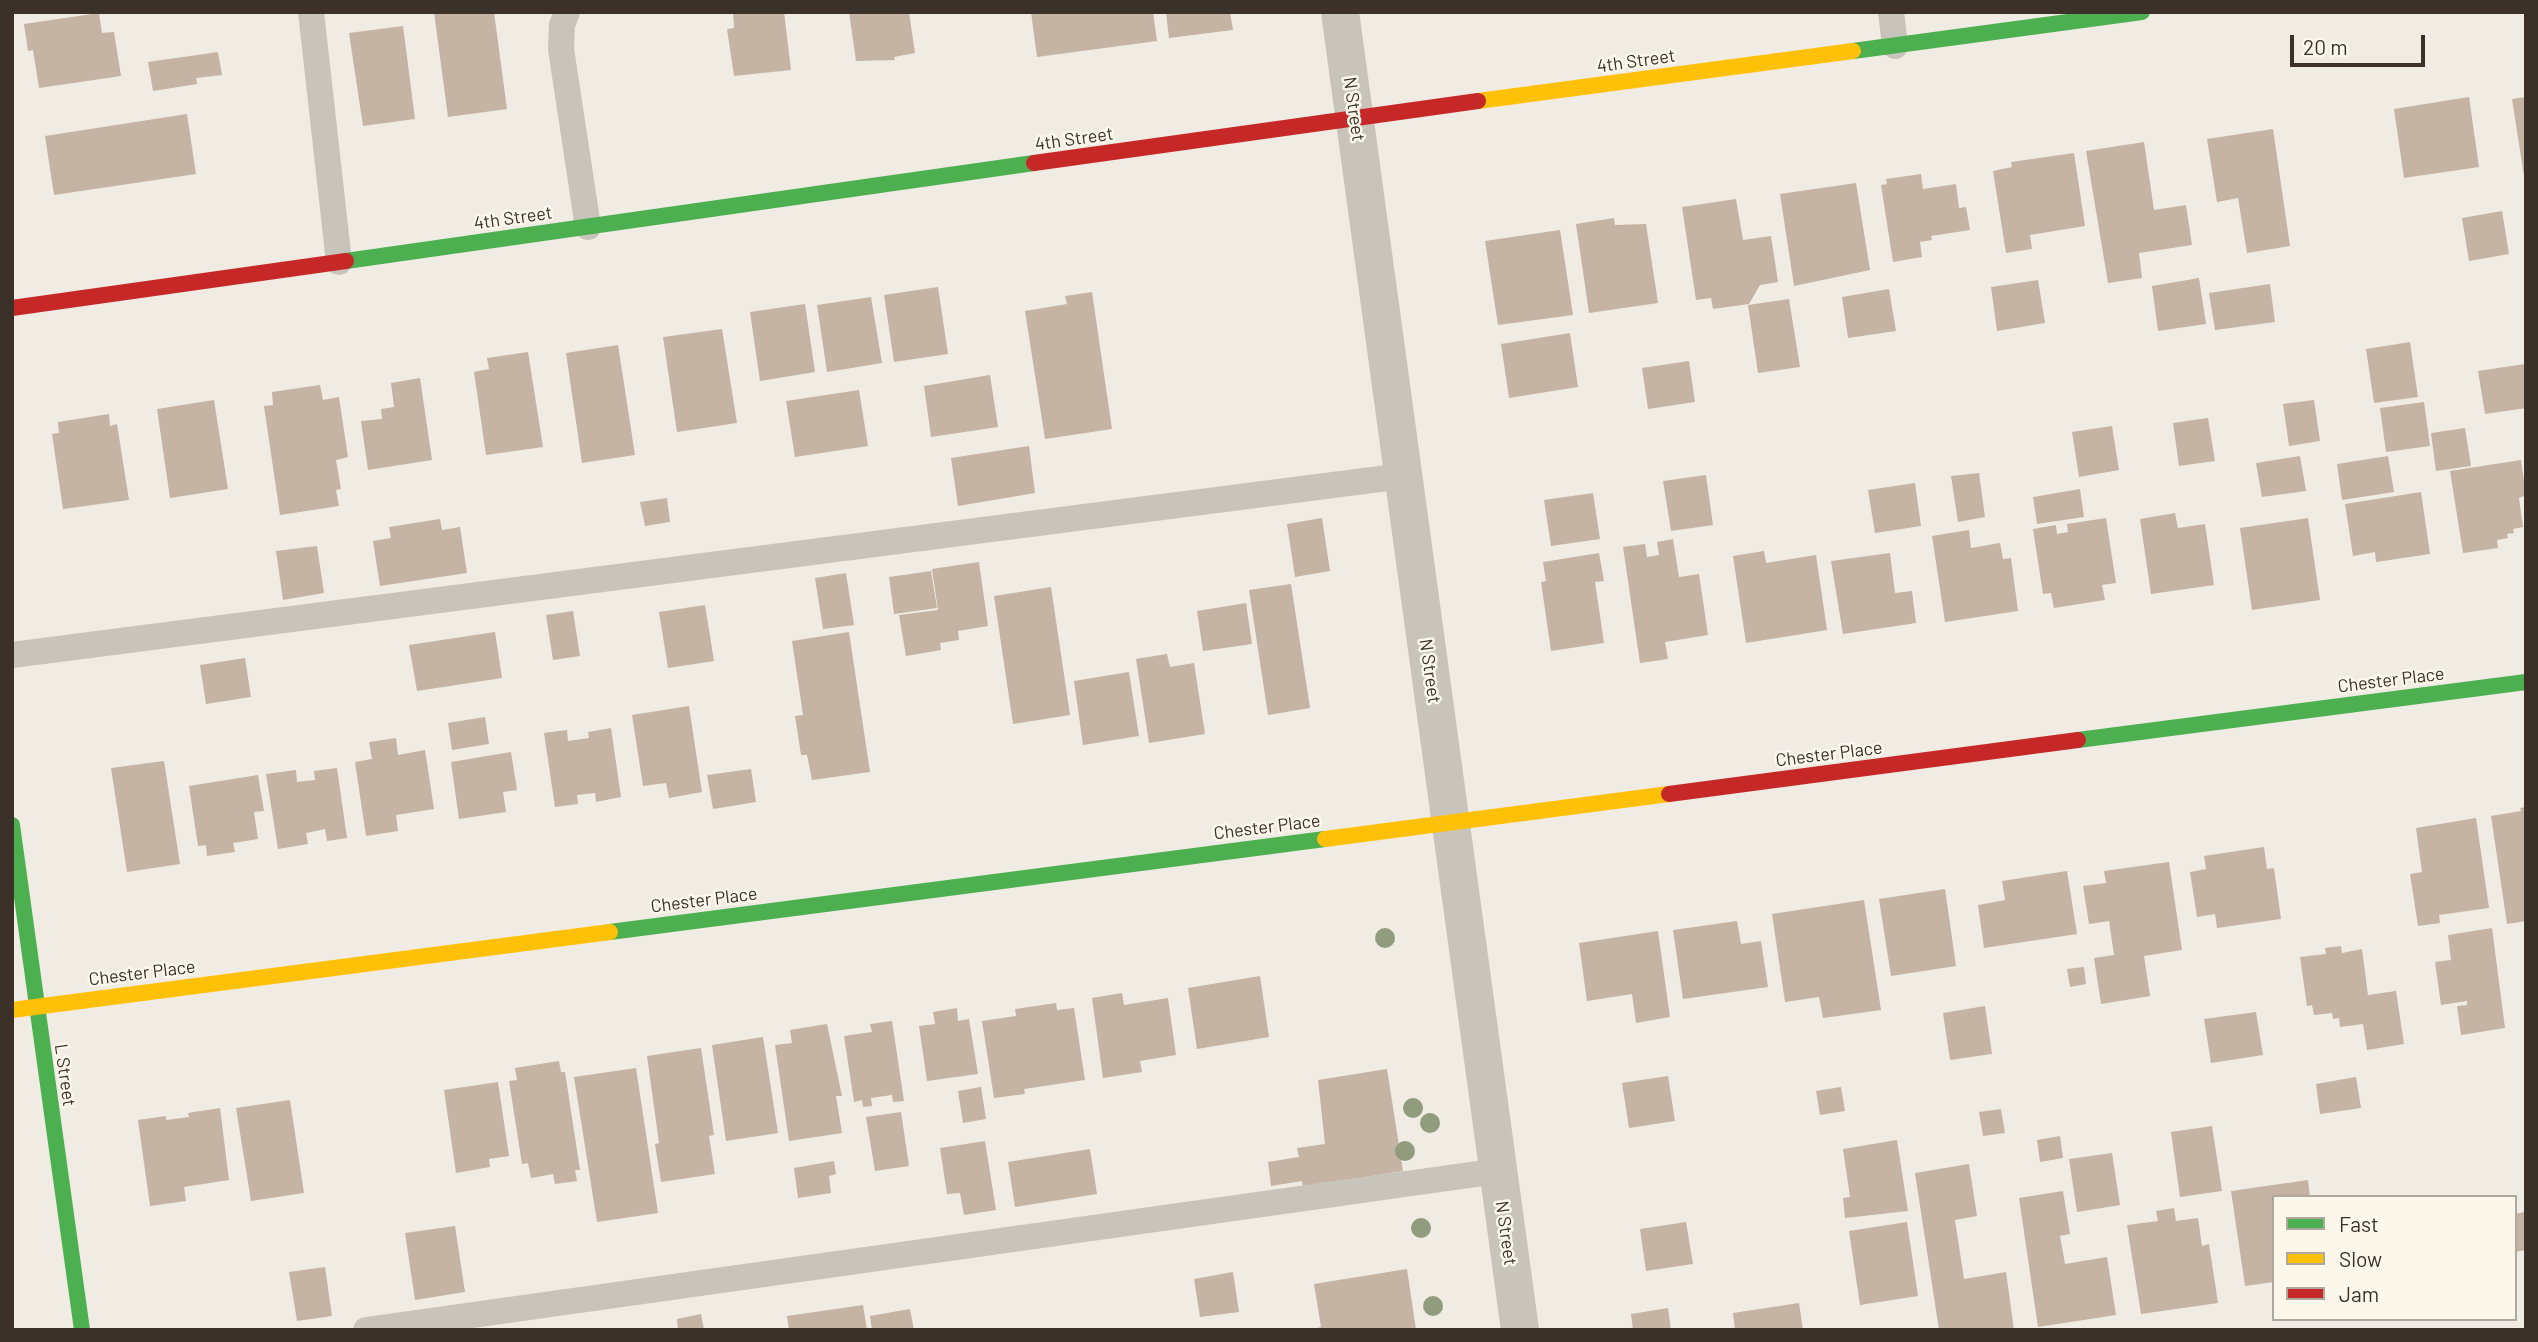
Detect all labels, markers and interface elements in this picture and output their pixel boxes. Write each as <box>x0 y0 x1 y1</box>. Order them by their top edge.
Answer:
scale bar <box>2293 21 2428 65</box>
text: 20 m <box>2303 34 2348 59</box>
street label: 4th Street <box>1595 45 1677 77</box>
street label: N Street <box>1339 75 1369 143</box>
street label: 4th Street <box>1033 123 1115 155</box>
street label: 4th Street <box>472 202 554 234</box>
street label: N Street <box>1415 637 1445 705</box>
street label: Chester Place <box>2336 663 2446 697</box>
street label: Chester Place <box>1774 737 1884 771</box>
street label: Chester Place <box>1212 810 1322 844</box>
street label: Chester Place <box>649 883 759 917</box>
street label: Chester Place <box>87 956 197 990</box>
street label: L Street <box>50 1042 80 1108</box>
legend <box>2272 1195 2517 1321</box>
street label: N Street <box>1491 1199 1521 1267</box>
text: Fast <box>2339 1211 2379 1236</box>
text: Slow <box>2339 1246 2382 1271</box>
text: Jam <box>2339 1281 2379 1306</box>

